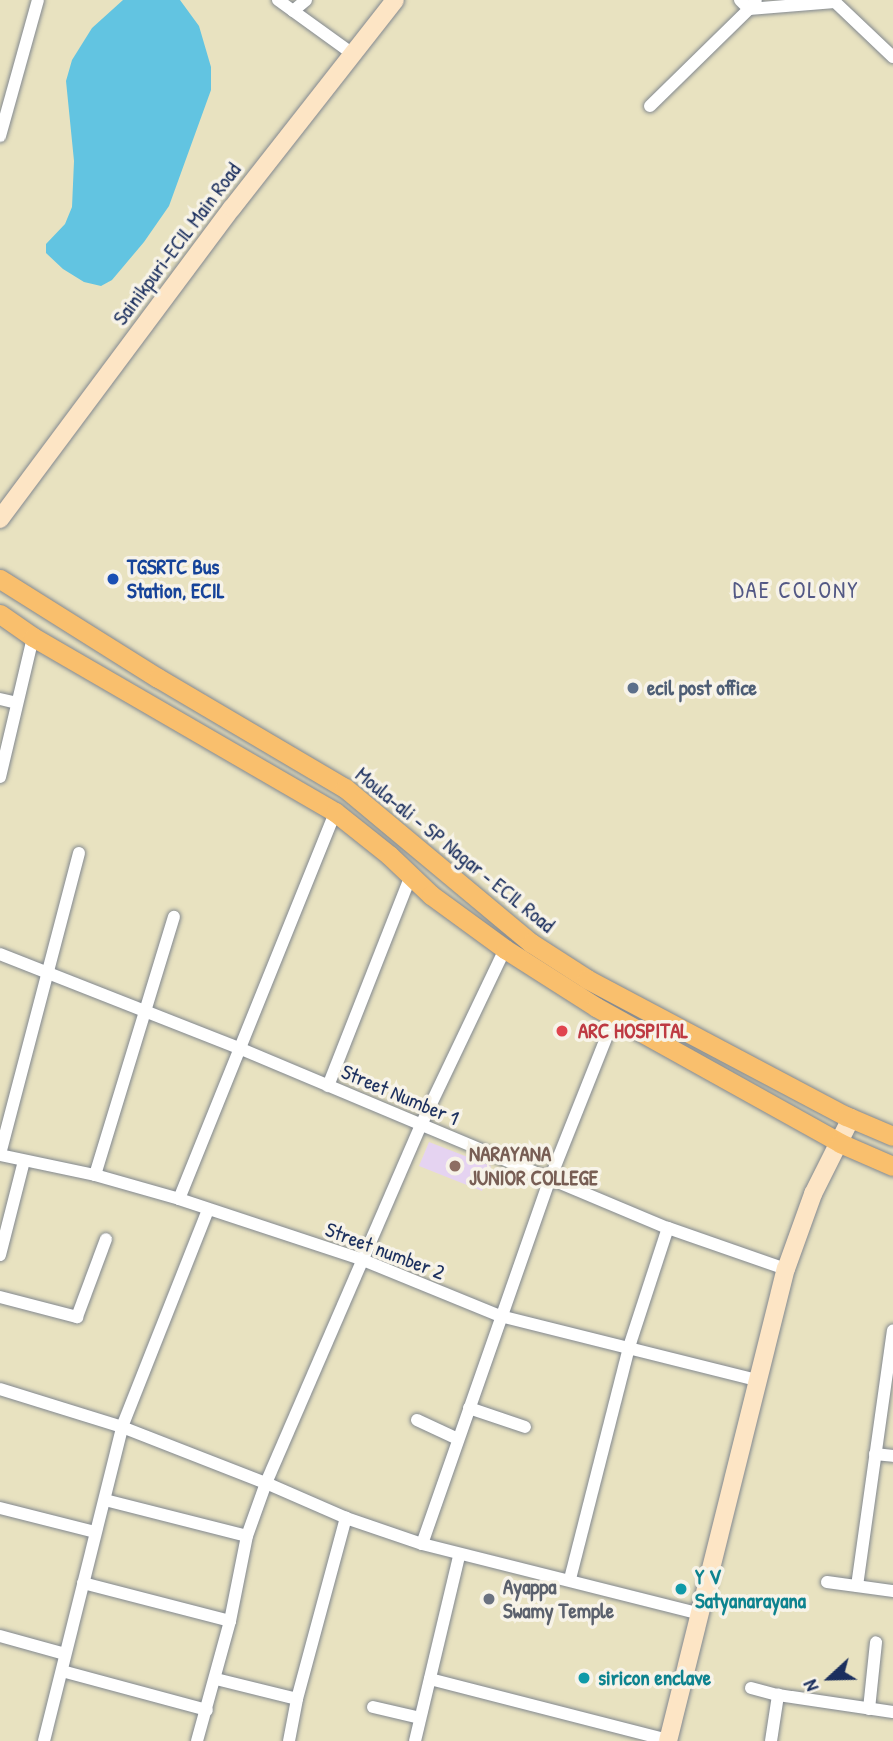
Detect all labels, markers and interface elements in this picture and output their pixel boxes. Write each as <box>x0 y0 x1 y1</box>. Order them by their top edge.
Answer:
street label: Sainikpuri-ECIL Main Road <box>108 158 246 330</box>
place label: TGSRTC Bus Station, ECIL <box>127 554 225 604</box>
marker: TGSRTC Bus Station, ECIL <box>105 571 121 587</box>
district label: DAE COLONY <box>734 576 858 604</box>
place label: ecil post office <box>647 675 757 701</box>
marker: ecil post office <box>625 680 641 696</box>
street label: Moula-ali - SP Nagar - ECIL Road <box>350 762 560 938</box>
place label: ARC HOSPITAL <box>578 1018 688 1044</box>
marker: ARC HOSPITAL <box>552 1021 572 1041</box>
street label: Street Number 1 <box>337 1059 463 1131</box>
place label: NARAYANA JUNIOR COLLEGE <box>469 1141 598 1191</box>
marker: NARAYANA JUNIOR COLLEGE <box>447 1158 463 1174</box>
street label: Street number 2 <box>322 1217 448 1285</box>
place label: Y V Satyanarayana <box>695 1564 806 1614</box>
place label: Ayappa Swamy Temple <box>503 1574 614 1624</box>
marker: Y V Satyanarayana <box>673 1581 689 1597</box>
marker: Ayappa Swamy Temple <box>481 1591 497 1607</box>
north arrow <box>795 1643 865 1713</box>
place label: siricon enclave <box>598 1665 711 1691</box>
marker: siricon enclave <box>576 1670 592 1686</box>
text: N <box>797 1676 824 1695</box>

